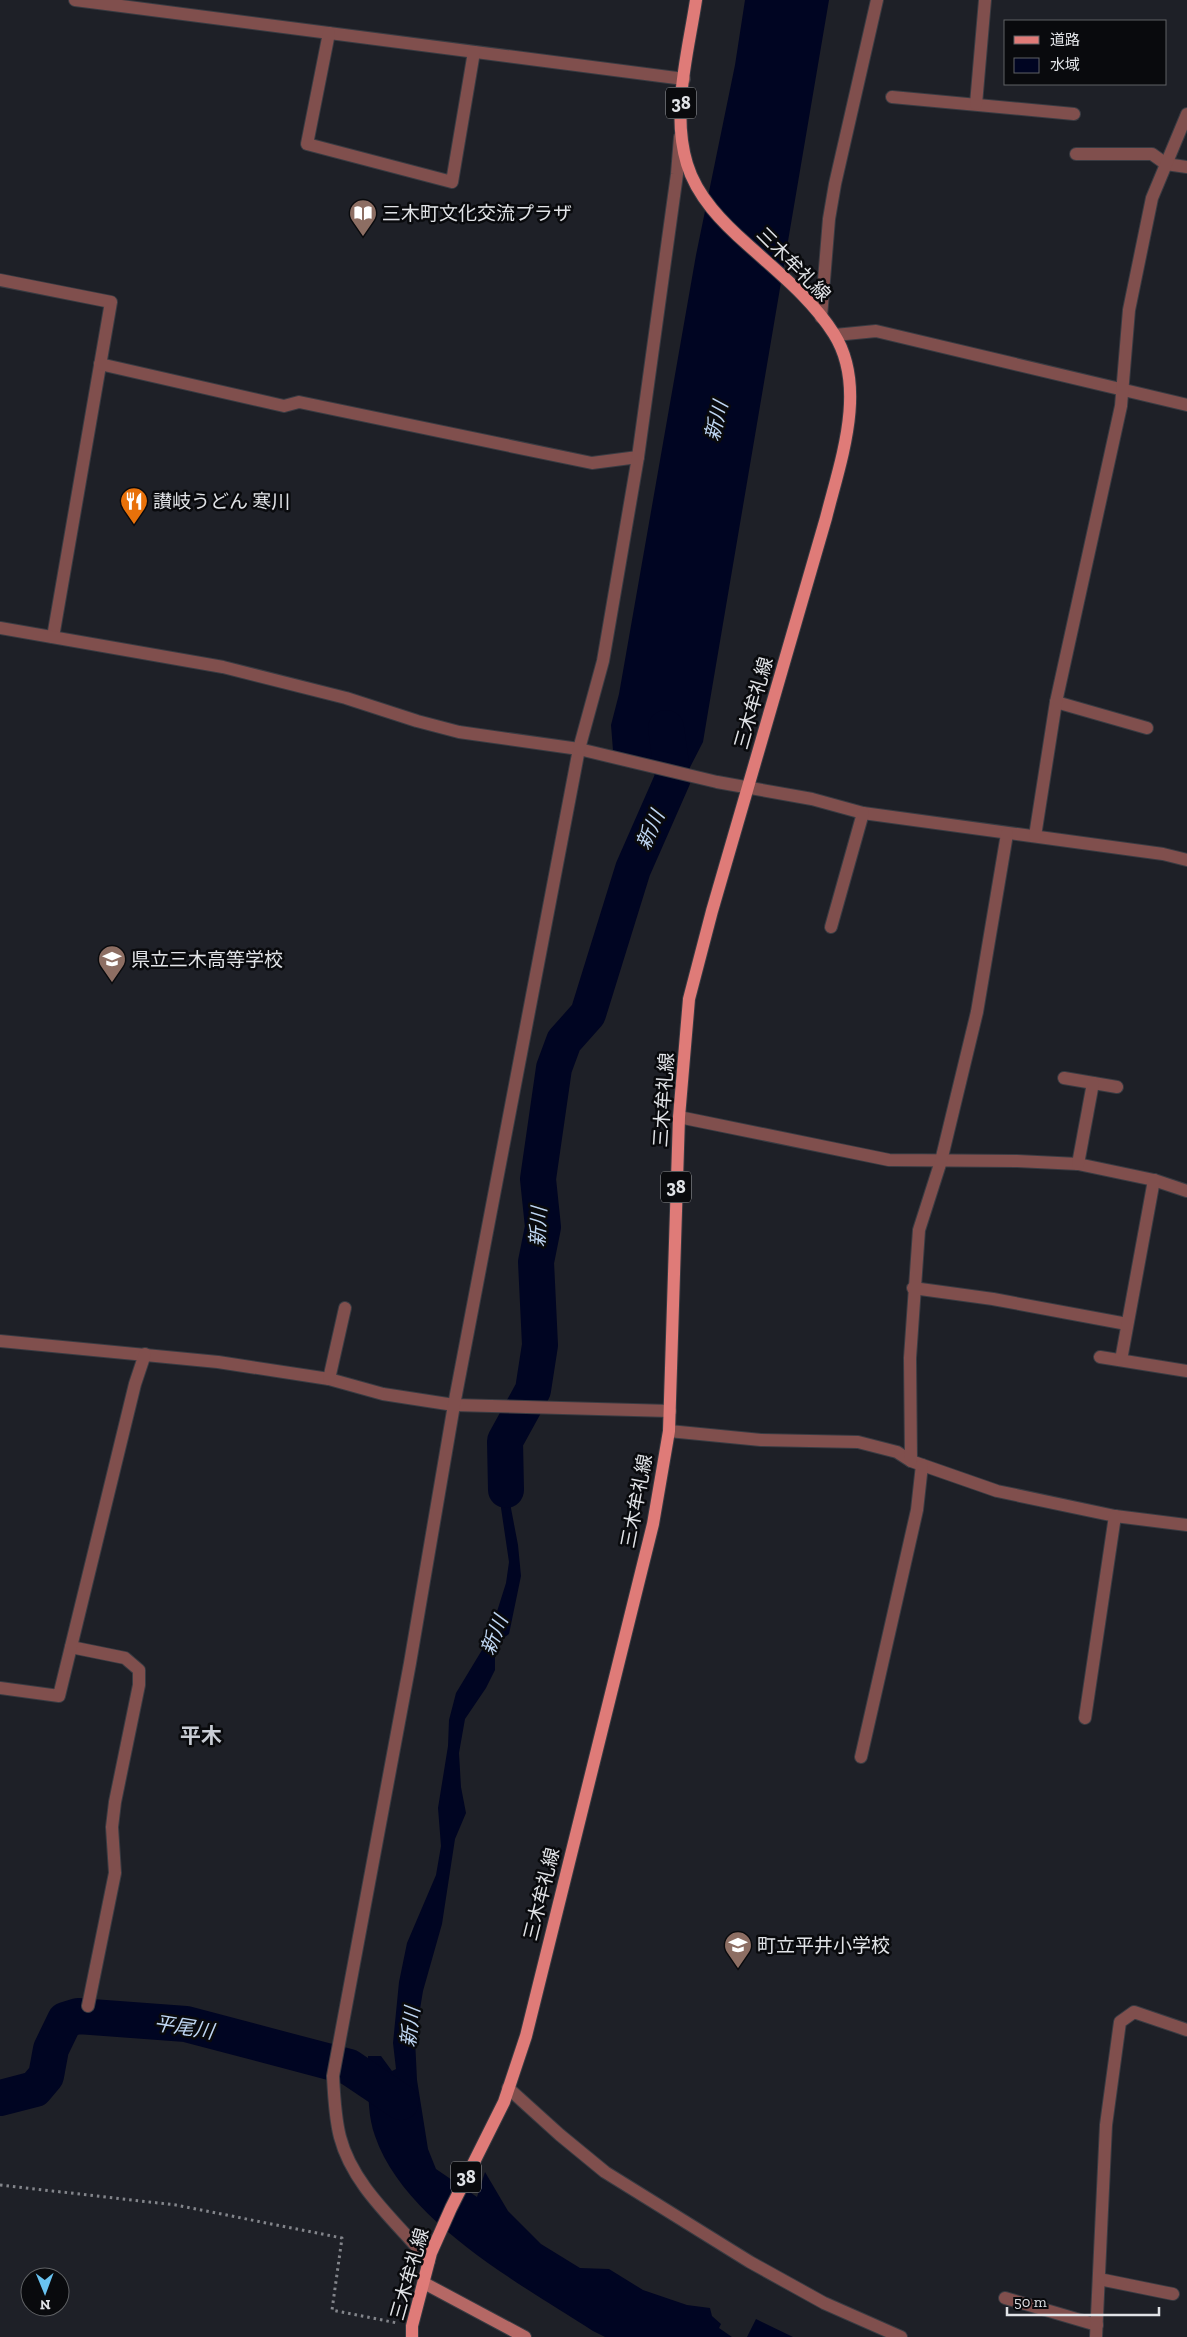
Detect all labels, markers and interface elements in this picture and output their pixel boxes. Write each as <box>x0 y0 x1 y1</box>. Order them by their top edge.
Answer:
legend <box>1004 20 1167 85</box>
text: 道路 <box>1050 31 1080 49</box>
text: 水域 <box>1050 56 1080 74</box>
road number: 38 <box>666 88 696 119</box>
library icon: 三木町文化交流プラザ <box>348 198 378 237</box>
place label: 三木町文化交流プラザ <box>382 202 572 225</box>
street label: 三木牟礼線 <box>752 223 835 306</box>
water label: 新川 <box>700 397 733 443</box>
restaurant icon: 讃岐うどん 寒川 <box>119 486 149 525</box>
place label: 讃岐うどん 寒川 <box>153 490 290 513</box>
street label: 三木牟礼線 <box>729 654 778 752</box>
water label: 新川 <box>631 805 670 853</box>
school or university icon: 県立三木高等学校 <box>97 944 127 983</box>
place label: 県立三木高等学校 <box>131 948 283 971</box>
street label: 三木牟礼線 <box>649 1052 678 1148</box>
road number: 38 <box>661 1172 691 1202</box>
water label: 新川 <box>525 1204 551 1248</box>
street label: 三木牟礼線 <box>616 1452 657 1550</box>
water label: 新川 <box>475 1610 513 1658</box>
district label: 平木 <box>180 1723 222 1748</box>
street label: 三木牟礼線 <box>519 1845 564 1943</box>
school or university icon: 町立平井小学校 <box>723 1930 753 1969</box>
place label: 町立平井小学校 <box>757 1934 890 1957</box>
water label: 新川 <box>396 2004 425 2048</box>
water label: 平尾川 <box>152 2010 217 2044</box>
road number: 38 <box>451 2162 481 2192</box>
street label: 三木牟礼線 <box>385 2225 434 2323</box>
north arrow <box>20 2267 70 2317</box>
scale bar <box>1007 2284 1160 2316</box>
text: 50 m <box>1014 2293 1047 2311</box>
text: N <box>39 2296 51 2313</box>

